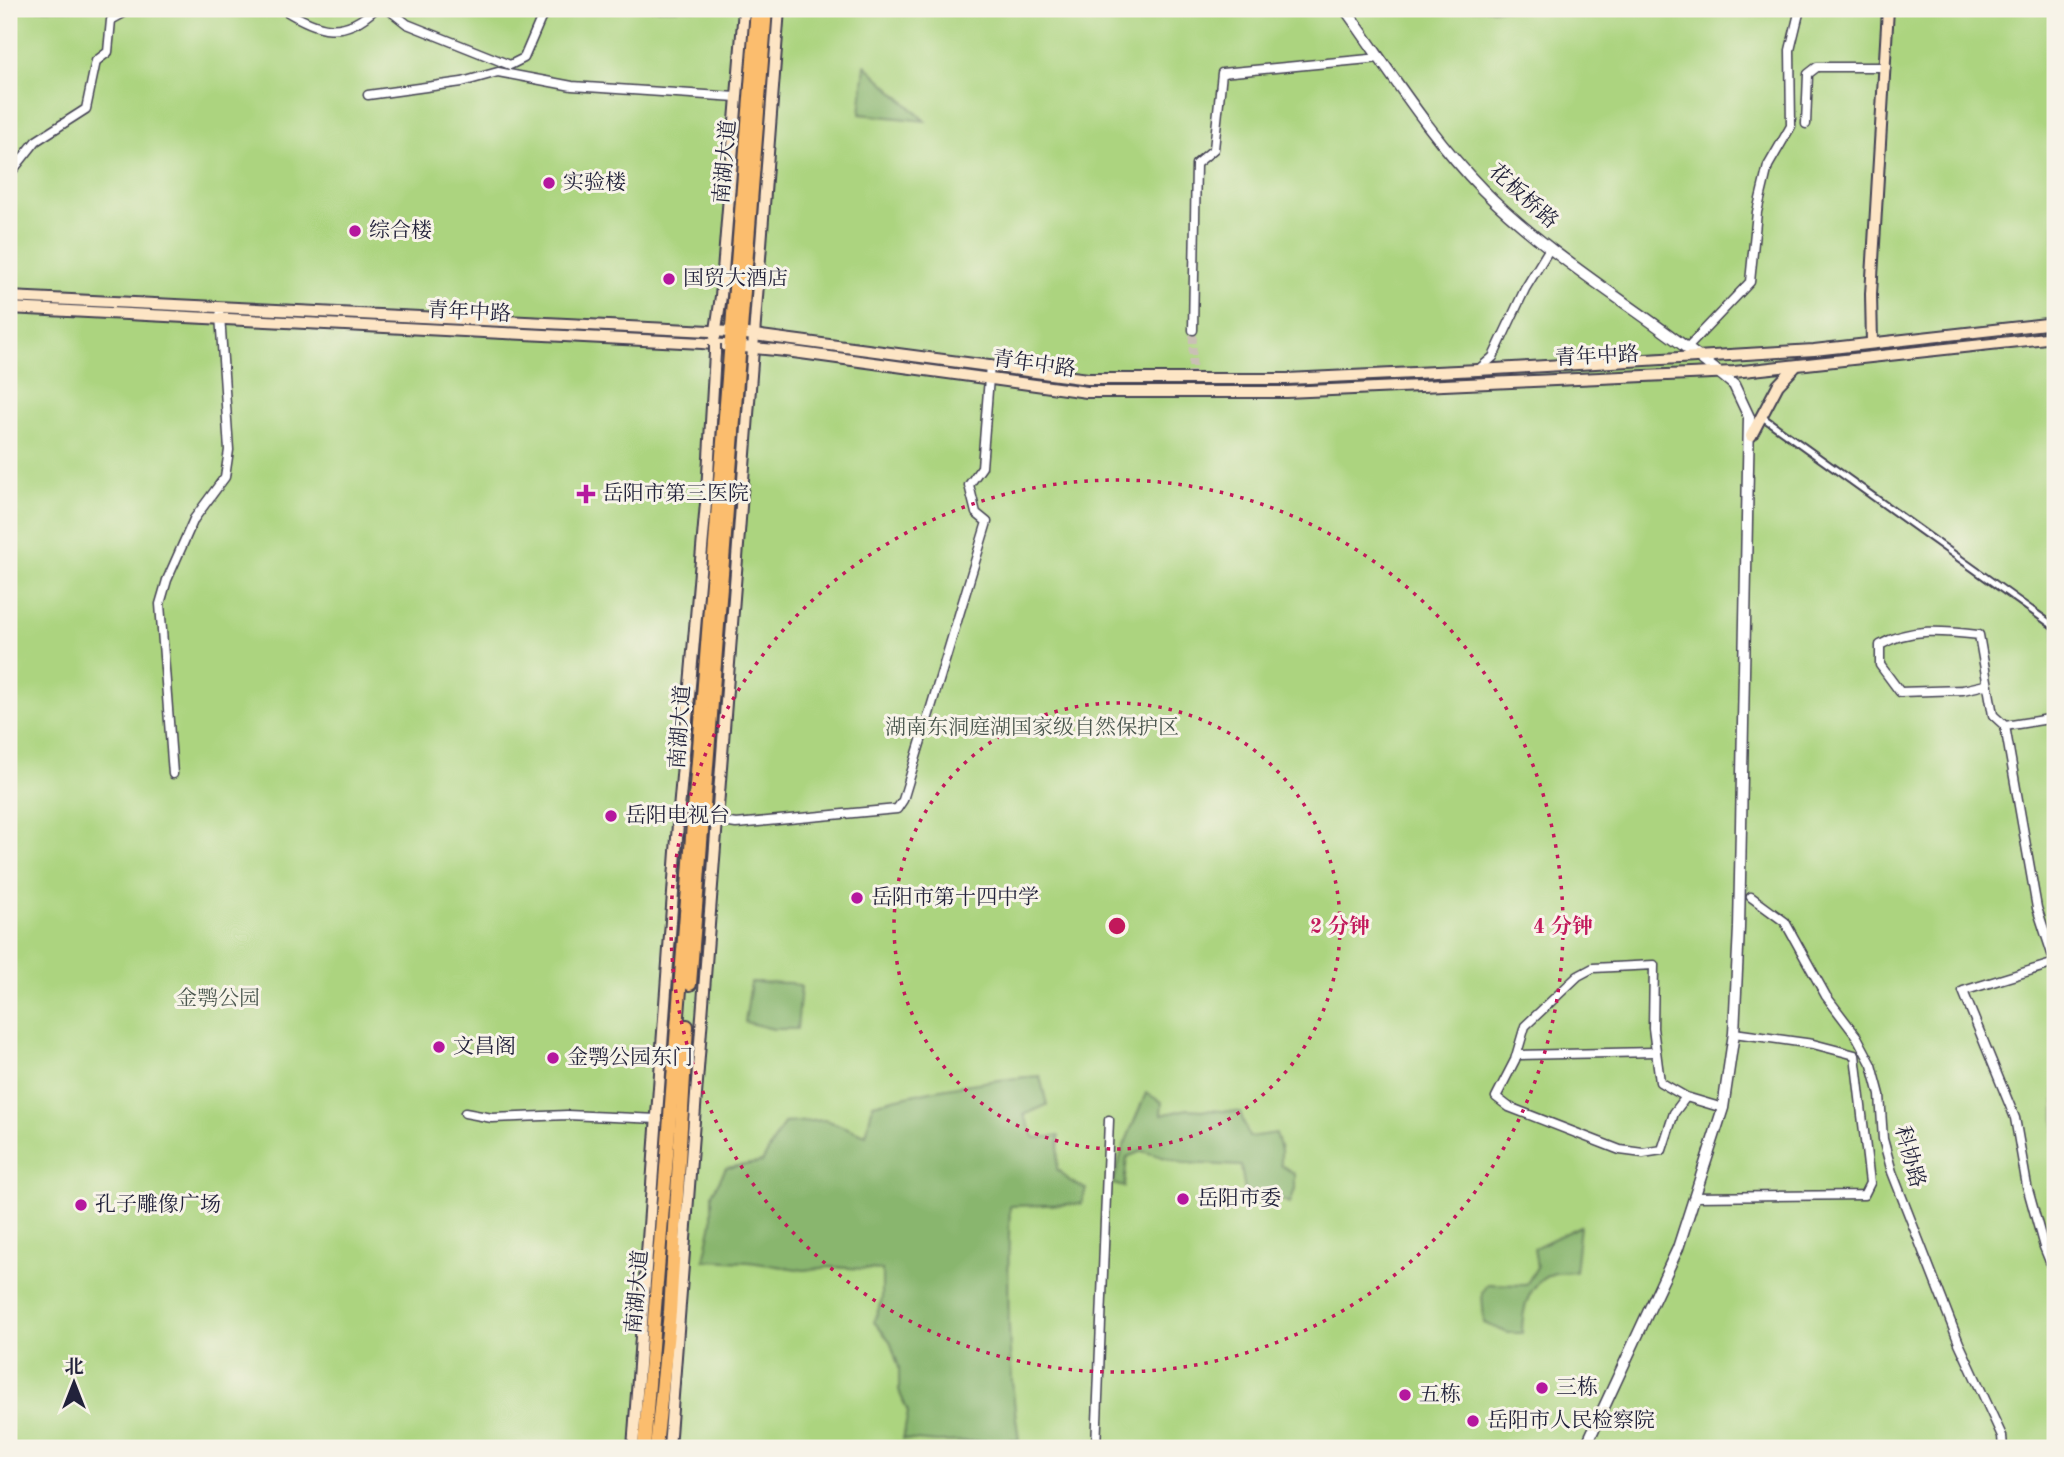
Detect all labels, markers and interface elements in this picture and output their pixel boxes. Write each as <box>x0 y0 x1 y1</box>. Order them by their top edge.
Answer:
street label: 南湖大道 <box>710 119 740 205</box>
street label: 花板桥路 <box>1485 160 1563 233</box>
place label: 实验楼 <box>563 171 626 194</box>
marker: 实验楼 <box>541 175 557 191</box>
place label: 综合楼 <box>369 219 432 242</box>
marker: 综合楼 <box>347 223 363 239</box>
place label: 国贸大酒店 <box>683 267 788 290</box>
marker: 国贸大酒店 <box>661 271 677 287</box>
street label: 青年中路 <box>427 297 512 326</box>
street label: 青年中路 <box>1554 341 1639 370</box>
street label: 青年中路 <box>991 346 1077 381</box>
place label: 岳阳市第三医院 <box>602 482 749 505</box>
marker: 岳阳市第三医院 <box>576 484 596 504</box>
street label: 南湖大道 <box>666 684 694 770</box>
park label: 湖南东洞庭湖国家级自然保护区 <box>885 716 1179 739</box>
place label: 岳阳电视台 <box>625 804 730 827</box>
marker: 岳阳电视台 <box>603 808 619 824</box>
place label: 岳阳市第十四中学 <box>871 886 1039 909</box>
marker: 岳阳市第十四中学 <box>849 890 865 906</box>
centre of rings <box>1105 914 1129 938</box>
text: 2 分钟 <box>1310 915 1370 938</box>
text: 4 分钟 <box>1533 915 1593 938</box>
park label: 金鹗公园 <box>176 987 260 1010</box>
place label: 文昌阁 <box>453 1035 516 1058</box>
marker: 文昌阁 <box>431 1039 447 1055</box>
place label: 金鹗公园东门 <box>567 1046 693 1069</box>
marker: 金鹗公园东门 <box>545 1050 561 1066</box>
street label: 科协路 <box>1891 1123 1929 1190</box>
place label: 岳阳市委 <box>1197 1187 1281 1210</box>
marker: 岳阳市委 <box>1175 1191 1191 1207</box>
place label: 孔子雕像广场 <box>95 1193 221 1216</box>
marker: 孔子雕像广场 <box>73 1197 89 1213</box>
street label: 南湖大道 <box>622 1249 652 1335</box>
north arrow <box>38 1348 108 1418</box>
text: 北 <box>64 1357 84 1378</box>
place label: 三栋 <box>1556 1376 1598 1399</box>
marker: 三栋 <box>1534 1380 1550 1396</box>
place label: 五栋 <box>1419 1383 1461 1406</box>
marker: 五栋 <box>1397 1387 1413 1403</box>
place label: 岳阳市人民检察院 <box>1487 1409 1655 1432</box>
marker: 岳阳市人民检察院 <box>1465 1413 1481 1429</box>

